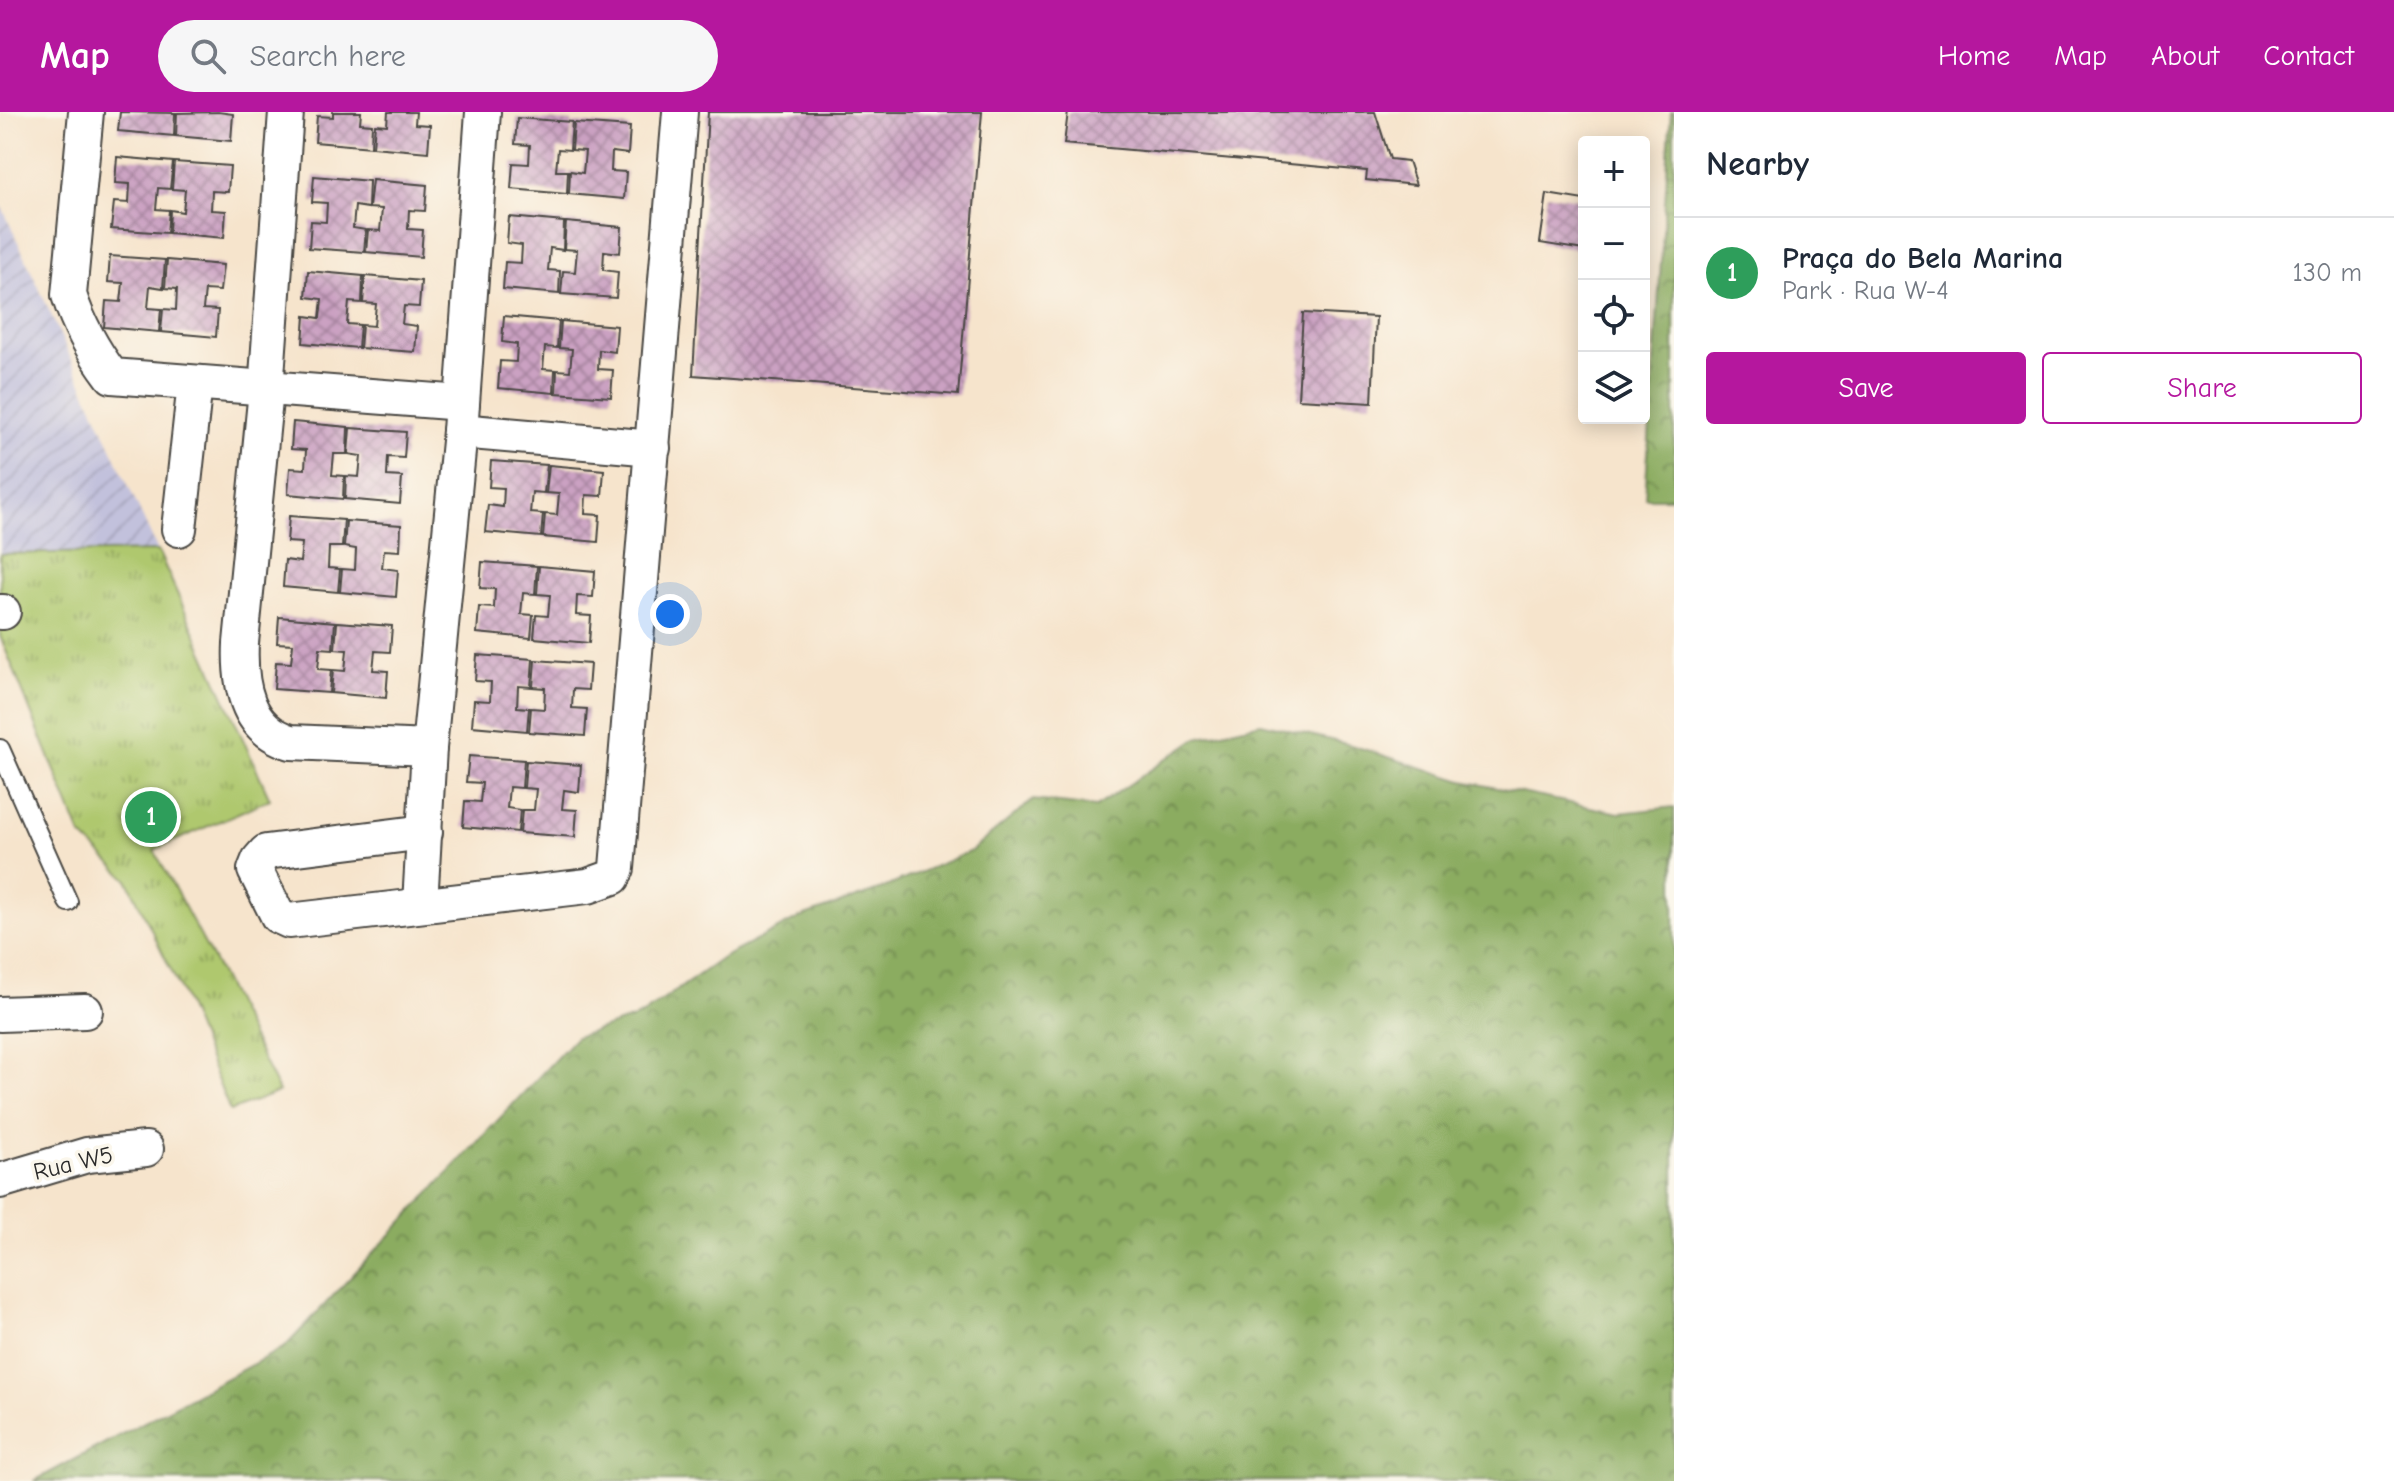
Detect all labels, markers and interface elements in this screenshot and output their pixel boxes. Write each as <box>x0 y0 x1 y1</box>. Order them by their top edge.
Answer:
search box <box>158 20 718 92</box>
text: Map <box>40 34 110 78</box>
icon: search <box>186 34 230 78</box>
text: Search here <box>250 39 406 74</box>
text: Home <box>1938 40 2010 72</box>
text: Map <box>2054 40 2107 72</box>
text: About <box>2151 40 2219 72</box>
text: Contact <box>2263 40 2354 72</box>
map controls <box>1578 136 1650 424</box>
button: + <box>1578 136 1650 208</box>
text: Nearby <box>1706 144 1809 184</box>
button: − <box>1578 208 1650 280</box>
text: Praça do Bela Marina <box>1782 241 2063 276</box>
text: 1 <box>1727 258 1737 288</box>
text: 130 m <box>2293 258 2362 288</box>
text: Park · Rua W-4 <box>1782 276 1949 306</box>
button: locate <box>1578 280 1650 352</box>
button: layers <box>1578 352 1650 424</box>
button: Save <box>1706 352 2026 424</box>
button: Share <box>2042 352 2362 424</box>
your location <box>650 594 690 634</box>
pin: 1 <box>125 787 177 847</box>
street label: Rua W5 <box>30 1140 116 1186</box>

